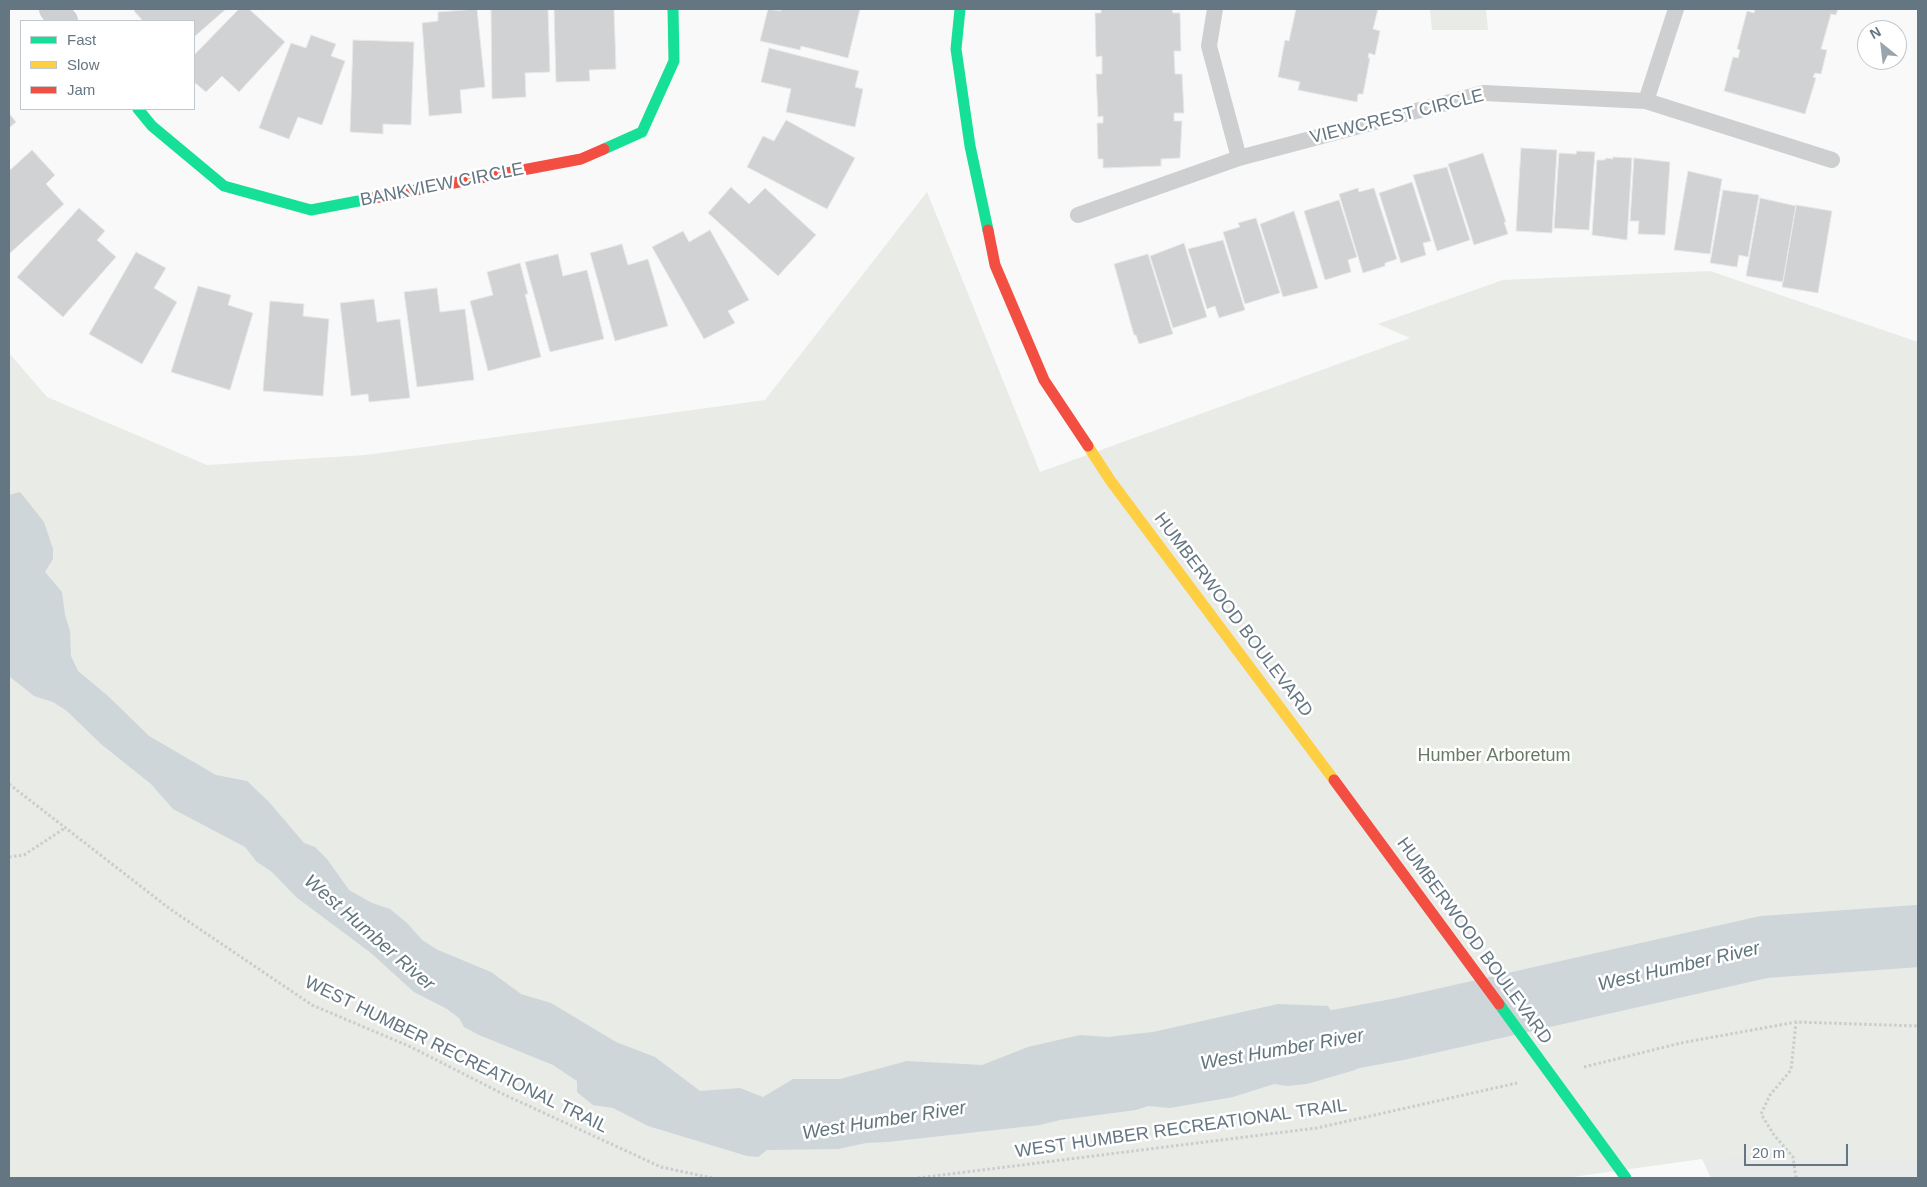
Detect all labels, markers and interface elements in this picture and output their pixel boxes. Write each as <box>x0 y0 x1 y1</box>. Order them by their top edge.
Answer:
legend <box>20 20 195 110</box>
north arrow <box>1857 20 1907 70</box>
text: N <box>1867 23 1884 42</box>
text: Fast <box>67 31 96 48</box>
text: Slow <box>67 56 100 73</box>
text: Jam <box>67 81 95 98</box>
street label: VIEWCREST CIRCLE <box>1308 85 1486 149</box>
street label: BANKVIEW CIRCLE <box>358 159 526 211</box>
street label: HUMBERWOOD BOULEVARD <box>1149 509 1317 721</box>
park label: Humber Arboretum <box>1417 745 1571 767</box>
street label: HUMBERWOOD BOULEVARD <box>1392 833 1556 1049</box>
water label: West Humber River <box>299 870 439 996</box>
water label: West Humber River <box>1596 937 1762 997</box>
street label: WEST HUMBER RECREATIONAL TRAIL <box>301 972 611 1138</box>
water label: West Humber River <box>1199 1024 1365 1076</box>
street label: WEST HUMBER RECREATIONAL TRAIL <box>1014 1095 1348 1163</box>
water label: West Humber River <box>801 1097 967 1145</box>
scale bar <box>1747 1134 1851 1166</box>
text: 20 m <box>1752 1144 1785 1161</box>

